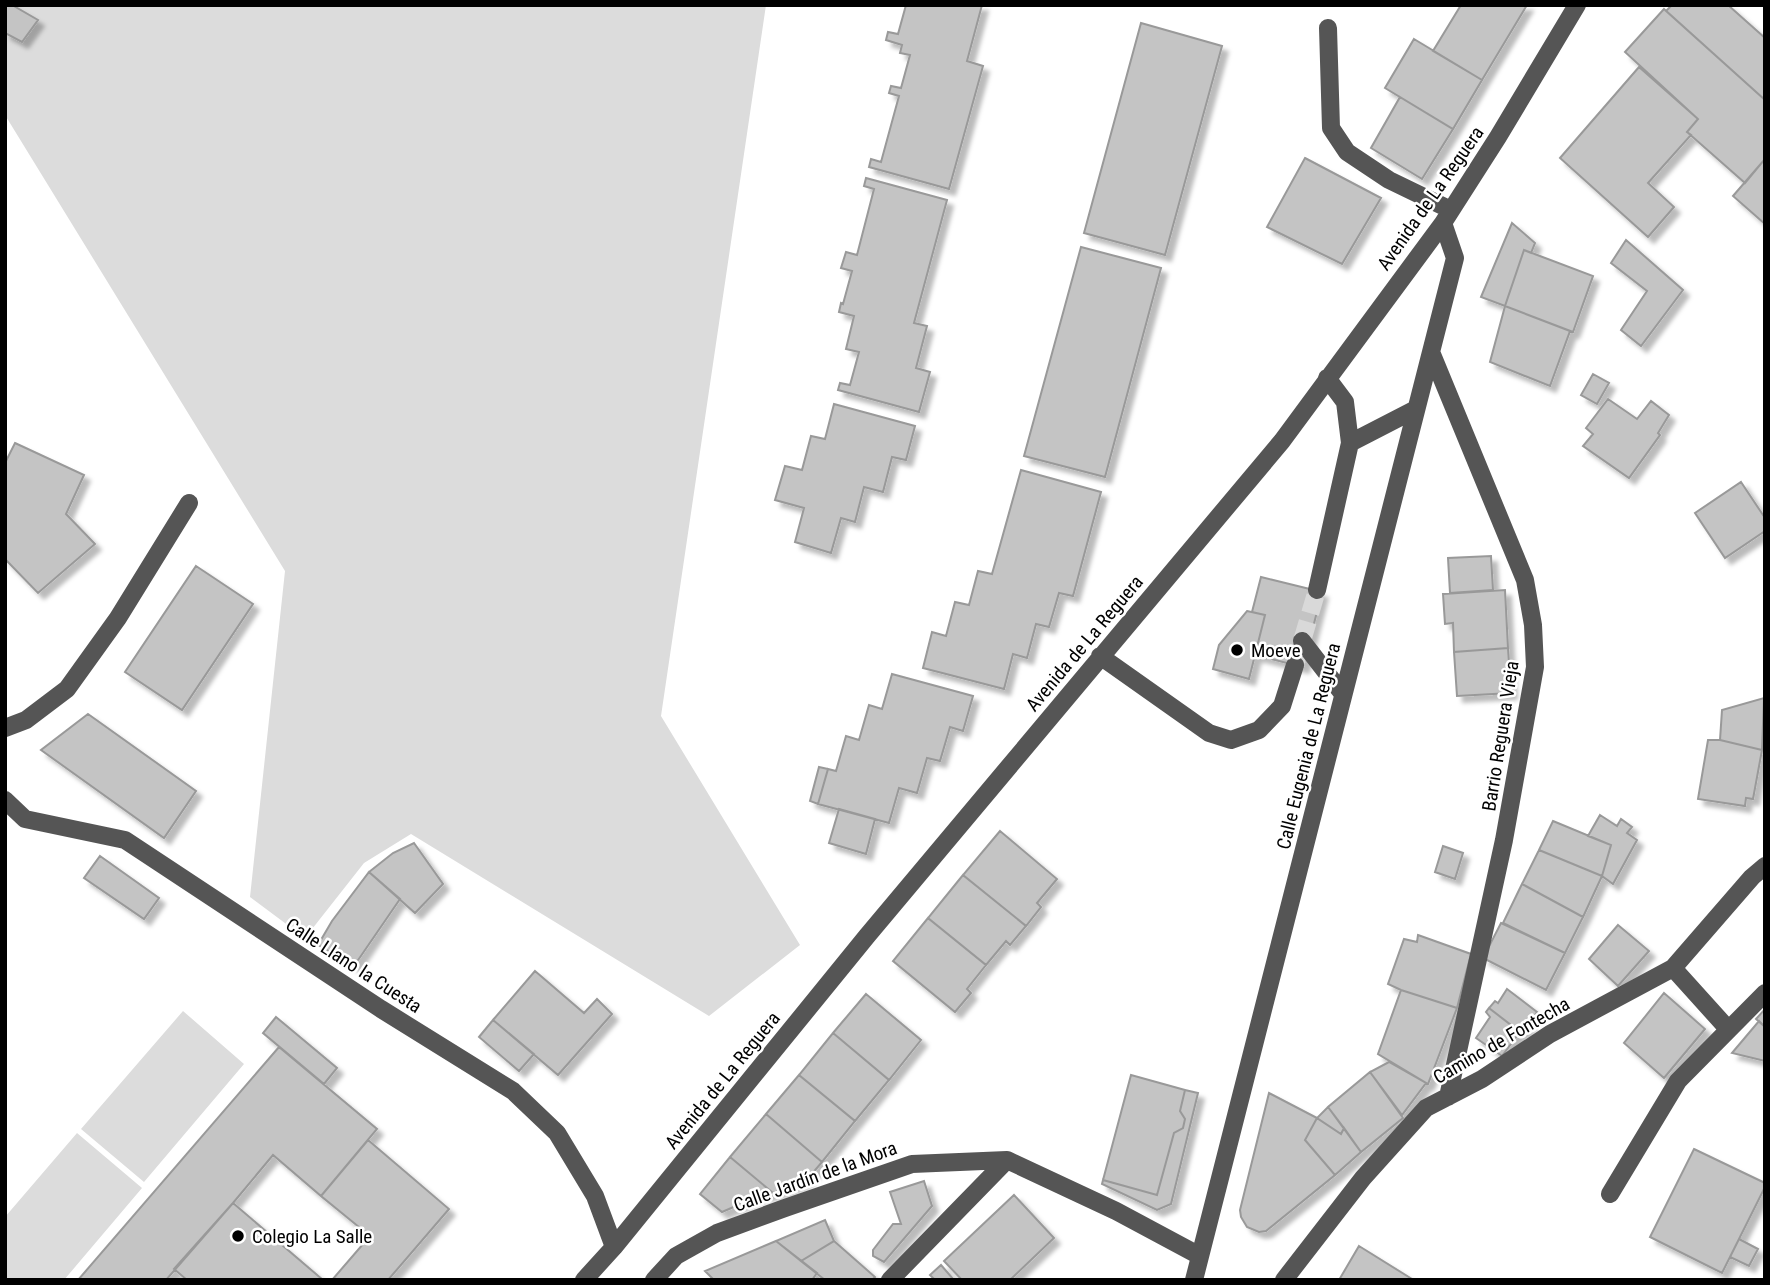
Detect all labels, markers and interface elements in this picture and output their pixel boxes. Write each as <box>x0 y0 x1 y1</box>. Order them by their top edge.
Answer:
street label: Avenida de La Reguera <box>1372 122 1489 275</box>
street label: Avenida de La Reguera <box>1021 571 1148 716</box>
place label: Moeve <box>1251 639 1301 662</box>
street label: Calle Eugenia de La Reguera <box>1272 641 1345 852</box>
marker: Moeve <box>1229 642 1245 658</box>
street label: Barrio Reguera Vieja <box>1477 659 1524 813</box>
street label: Calle Llano la Cuesta <box>281 913 426 1018</box>
street label: Camino de Fontecha <box>1429 992 1574 1089</box>
street label: Avenida de La Reguera <box>660 1007 785 1154</box>
street label: Calle Jardín de la Mora <box>730 1136 900 1217</box>
place label: Colegio La Salle <box>252 1225 372 1248</box>
marker: Colegio La Salle <box>230 1228 246 1244</box>

